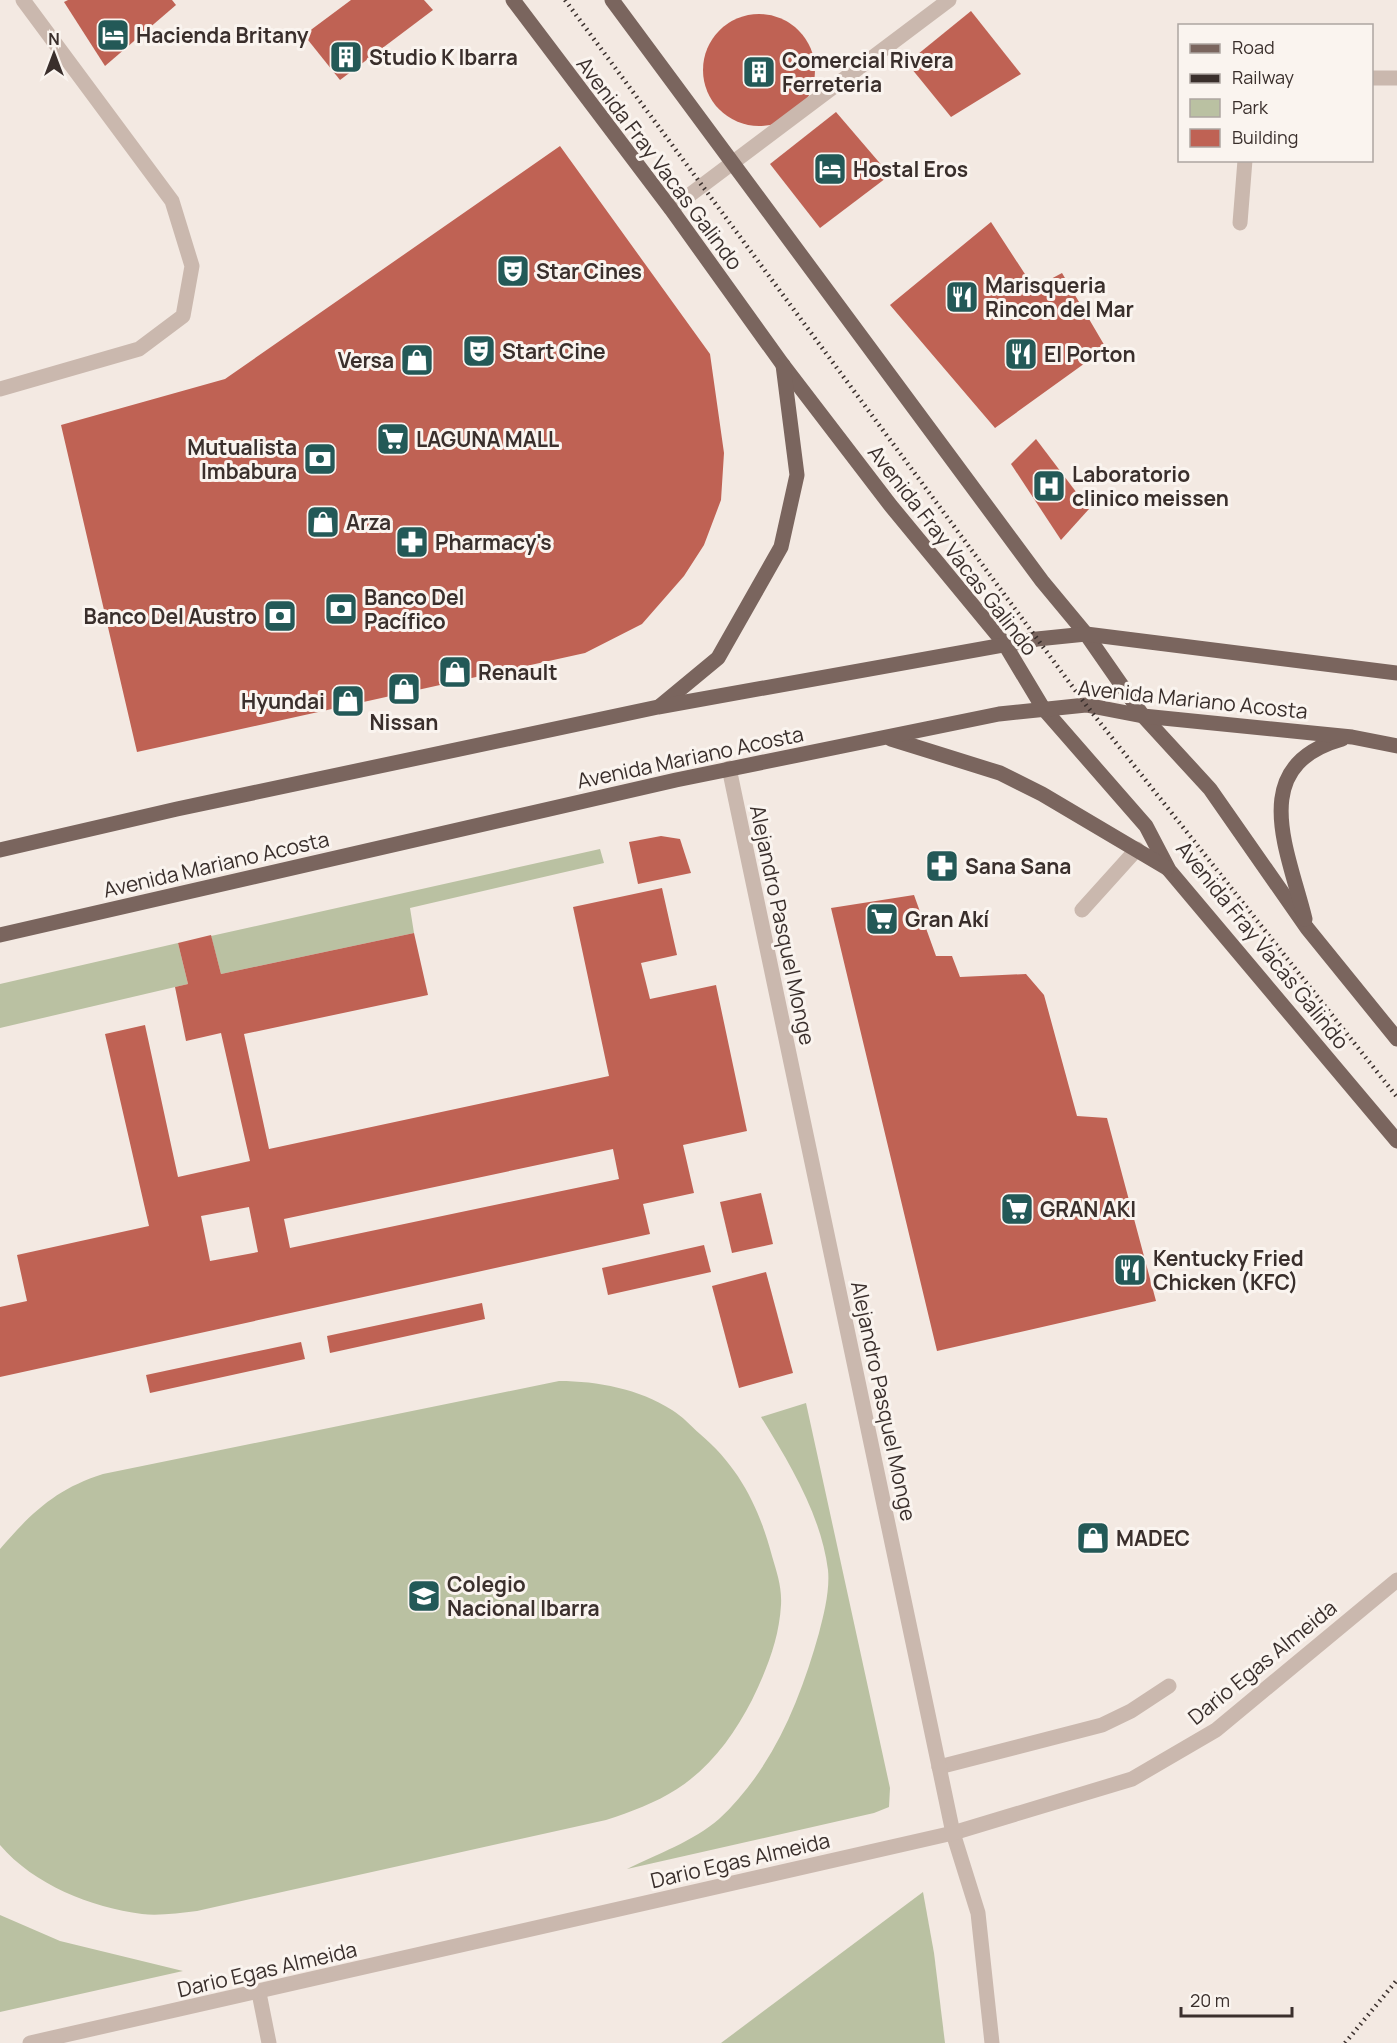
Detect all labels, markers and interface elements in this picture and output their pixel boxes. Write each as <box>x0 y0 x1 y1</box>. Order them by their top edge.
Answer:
hotel icon: Hacienda Britany <box>95 17 131 53</box>
place label: Hacienda Britany <box>136 21 309 49</box>
north arrow <box>24 24 84 84</box>
legend <box>1178 24 1373 162</box>
text: N <box>48 28 60 50</box>
text: Road <box>1232 35 1275 59</box>
building icon: Studio K Ibarra <box>328 39 364 75</box>
place label: Studio K Ibarra <box>369 43 518 71</box>
place label: Comercial Rivera Ferreteria <box>782 46 954 98</box>
street label: Avenida Fray Vacas Galindo <box>571 51 749 275</box>
building icon: Comercial Rivera Ferreteria <box>741 54 777 90</box>
text: Railway <box>1232 65 1294 89</box>
text: Park <box>1232 95 1269 119</box>
text: Building <box>1232 125 1298 149</box>
hotel icon: Hostal Eros <box>812 151 848 187</box>
place label: Hostal Eros <box>853 155 968 183</box>
theatre icon: Star Cines <box>495 253 531 289</box>
place label: Star Cines <box>536 257 642 285</box>
place label: Marisqueria Rincon del Mar <box>985 271 1134 323</box>
restaurant icon: Marisqueria Rincon del Mar <box>944 279 980 315</box>
theatre icon: Start Cine <box>461 333 497 369</box>
restaurant icon: El Porton <box>1003 336 1039 372</box>
place label: Start Cine <box>502 337 606 365</box>
place label: El Porton <box>1044 340 1136 368</box>
shop icon: Versa <box>399 342 435 378</box>
place label: Versa <box>338 346 394 374</box>
supermarket icon: LAGUNA MALL <box>375 421 411 457</box>
place label: LAGUNA MALL <box>416 425 559 453</box>
place label: Mutualista Imbabura <box>187 433 297 485</box>
street label: Avenida Fray Vacas Galindo <box>862 439 1044 661</box>
bank icon: Mutualista Imbabura <box>302 441 338 477</box>
place label: Laboratorio clinico meissen <box>1072 460 1229 512</box>
hospital icon: Laboratorio clinico meissen <box>1031 468 1067 504</box>
shop icon: Arza <box>305 504 341 540</box>
place label: Arza <box>346 508 391 536</box>
pharmacy icon: Pharmacy's <box>394 524 430 560</box>
place label: Pharmacy's <box>435 528 552 556</box>
place label: Banco Del Pacífico <box>364 583 465 635</box>
bank icon: Banco Del Pacífico <box>323 591 359 627</box>
bank icon: Banco Del Austro <box>262 598 298 634</box>
place label: Banco Del Austro <box>83 602 257 630</box>
shop icon: Renault <box>437 654 473 690</box>
place label: Renault <box>478 658 558 686</box>
shop icon: Nissan <box>386 671 422 707</box>
street label: Avenida Mariano Acosta <box>1077 673 1309 725</box>
shop icon: Hyundai <box>330 683 366 719</box>
place label: Hyundai <box>241 687 325 715</box>
place label: Nissan <box>370 708 438 736</box>
street label: Avenida Mariano Acosta <box>574 719 806 795</box>
street label: Alejandro Pasquel Monge <box>744 802 822 1048</box>
street label: Avenida Mariano Acosta <box>100 824 332 904</box>
street label: Avenida Fray Vacas Galindo <box>1170 835 1356 1055</box>
pharmacy icon: Sana Sana <box>924 848 960 884</box>
place label: Sana Sana <box>965 852 1071 880</box>
supermarket icon: Gran Akí <box>864 901 900 937</box>
place label: Gran Akí <box>905 905 989 933</box>
supermarket icon: GRAN AKI <box>999 1191 1035 1227</box>
place label: GRAN AKI <box>1040 1195 1136 1223</box>
place label: Kentucky Fried Chicken (KFC) <box>1153 1244 1304 1296</box>
restaurant icon: Kentucky Fried Chicken (KFC) <box>1112 1252 1148 1288</box>
street label: Alejandro Pasquel Monge <box>845 1278 923 1524</box>
shop icon: MADEC <box>1075 1520 1111 1556</box>
place label: MADEC <box>1116 1524 1190 1552</box>
place label: Colegio Nacional Ibarra <box>447 1570 600 1622</box>
school or university icon: Colegio Nacional Ibarra <box>406 1578 442 1614</box>
street label: Dario Egas Almeida <box>1182 1593 1342 1731</box>
street label: Dario Egas Almeida <box>648 1826 832 1894</box>
street label: Dario Egas Almeida <box>175 1935 359 2003</box>
scale bar <box>1181 1980 1292 2018</box>
text: 20 m <box>1190 1988 1230 2012</box>

